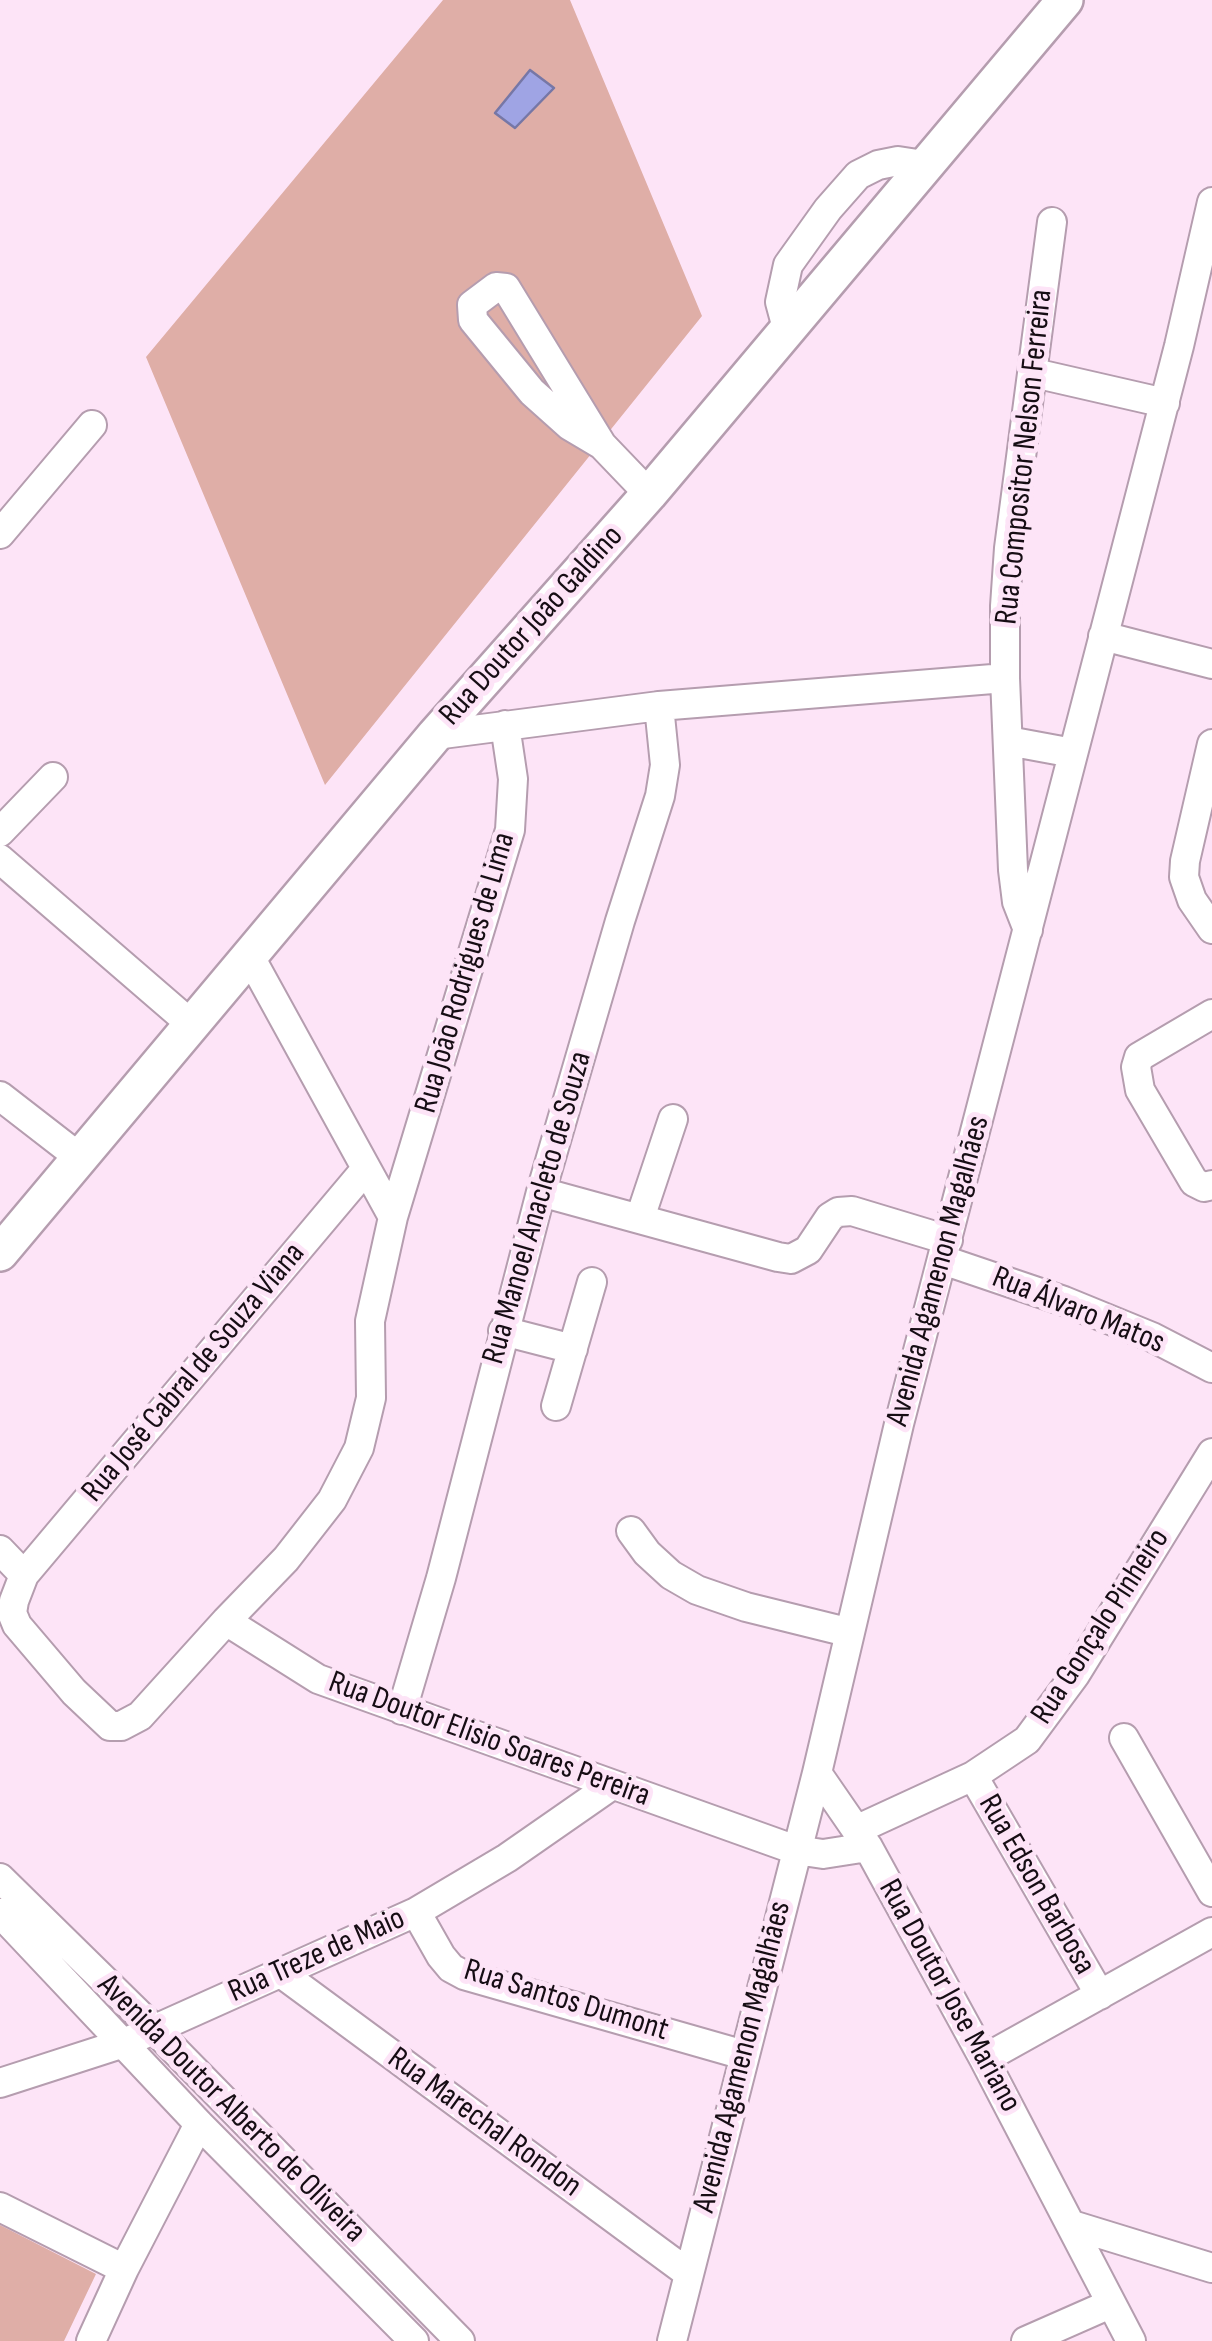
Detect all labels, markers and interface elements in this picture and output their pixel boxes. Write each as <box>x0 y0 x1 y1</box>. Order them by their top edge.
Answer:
street label: Rua Compositor Nelson Ferreira <box>988 288 1062 626</box>
street label: Rua Doutor João Galdino <box>432 518 632 734</box>
street label: Rua João Rodrigues de Lima <box>408 828 524 1118</box>
street label: Rua Manoel Anacleto de Souza <box>475 1047 601 1369</box>
street label: Avenida Agamenon Magalhães <box>879 1112 999 1430</box>
street label: Rua José Cabral de Souza Viana <box>74 1236 314 1510</box>
street label: Rua Álvaro Matos <box>986 1259 1170 1363</box>
street label: Rua Gonçalo Pinheiro <box>1024 1522 1178 1732</box>
street label: Rua Doutor Elisio Soares Pereira <box>323 1664 655 1816</box>
street label: Rua Edson Barbosa <box>969 1788 1103 1982</box>
street label: Rua Doutor Jose Mariano <box>869 1873 1029 2119</box>
street label: Avenida Agamenon Magalhães <box>686 1898 800 2216</box>
street label: Rua Treze de Maio <box>223 1900 411 2012</box>
street label: Rua Santos Dumont <box>459 1952 673 2050</box>
street label: Avenida Doutor Alberto de Oliveira <box>89 1967 373 2251</box>
street label: Rua Marechal Rondon <box>380 2040 588 2206</box>

